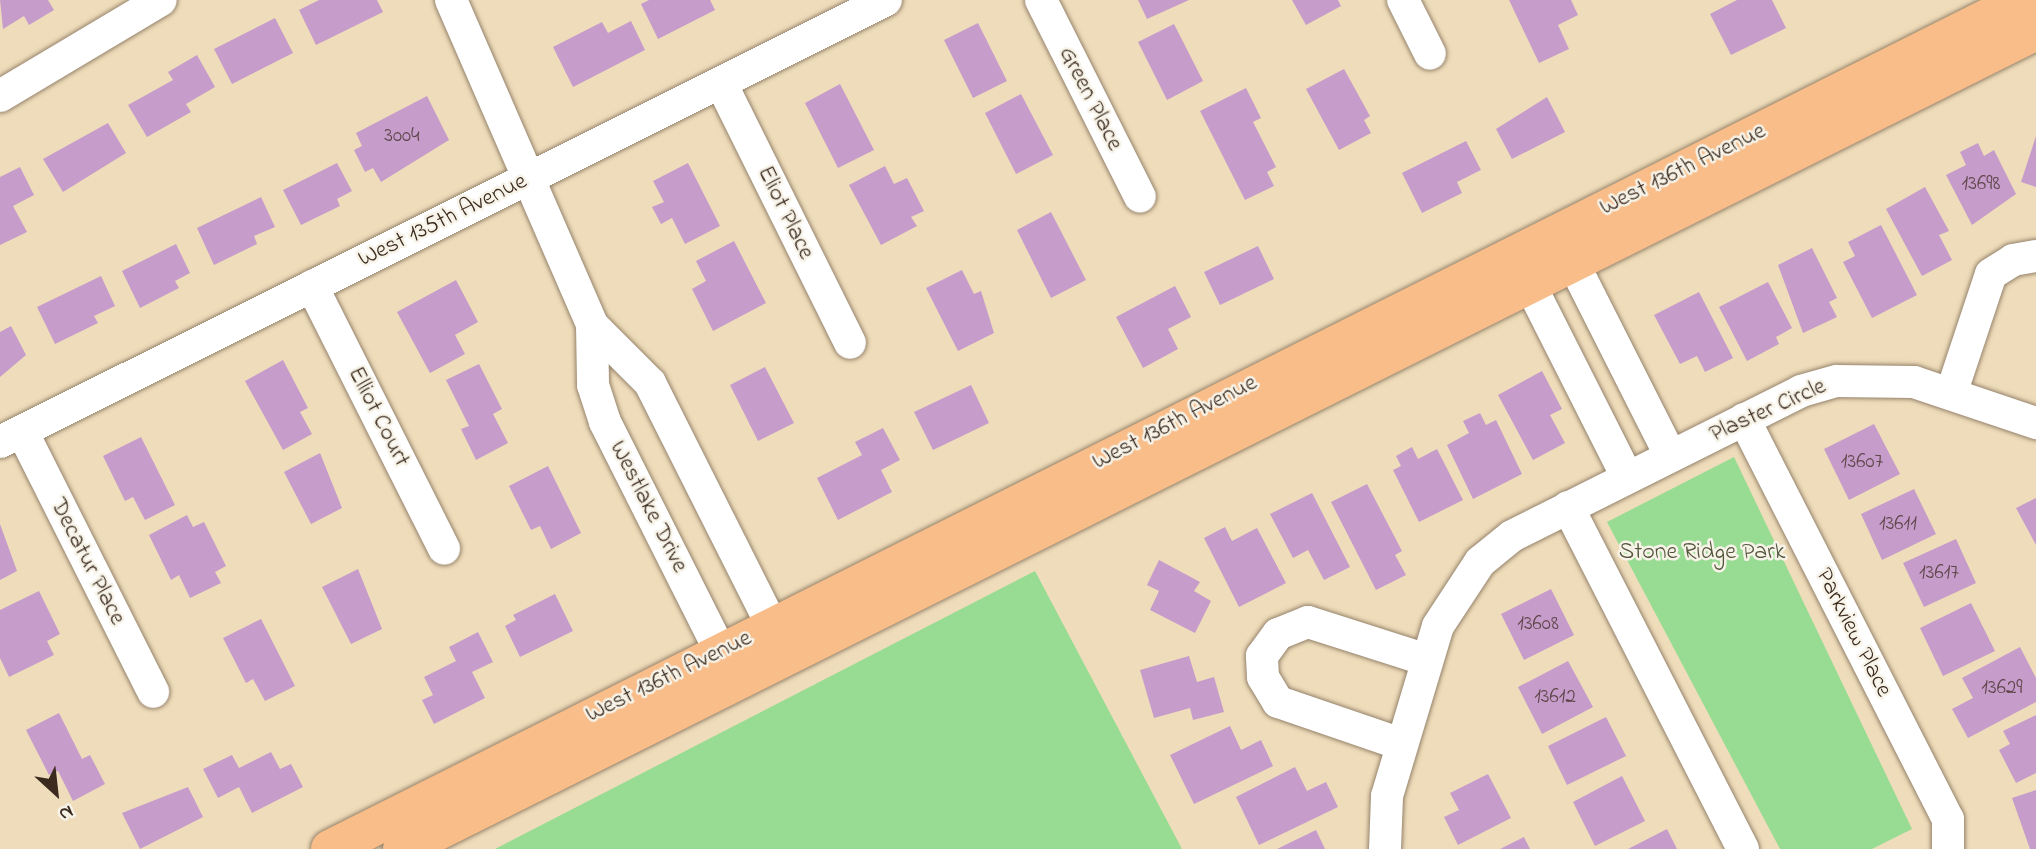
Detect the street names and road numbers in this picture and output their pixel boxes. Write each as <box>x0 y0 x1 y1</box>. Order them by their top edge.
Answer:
street label: Green Place <box>1052 42 1128 156</box>
street label: West 136th Avenue <box>1595 117 1771 223</box>
street label: Eliot Place <box>750 162 820 264</box>
street label: West 135th Avenue <box>354 168 532 274</box>
street label: Elliot Court <box>341 362 415 472</box>
street label: West 136th Avenue <box>1088 369 1262 477</box>
street label: Plaster Circle <box>1705 373 1831 449</box>
street label: Westlake Drive <box>602 436 694 578</box>
street label: Decatur Place <box>43 494 131 630</box>
street label: Parkview Place <box>1808 564 1898 702</box>
street label: West 136th Avenue <box>581 624 757 730</box>

